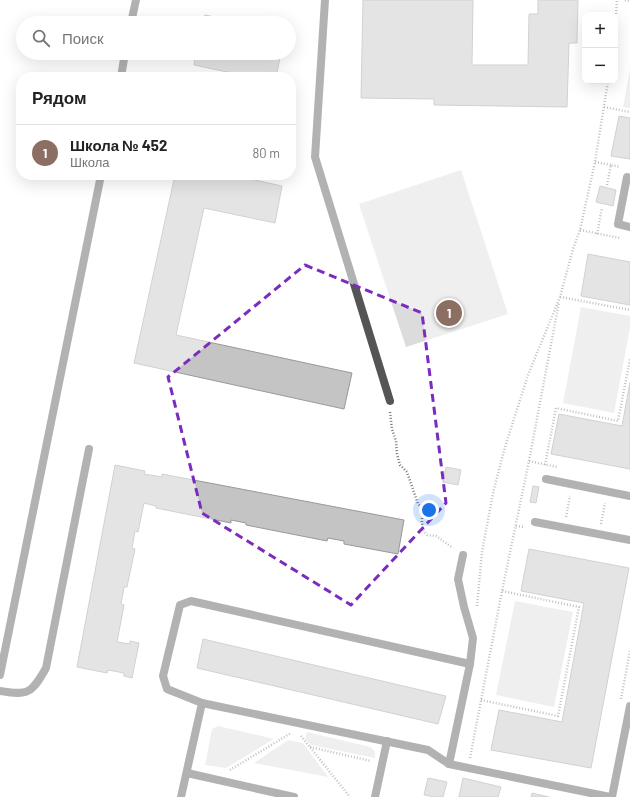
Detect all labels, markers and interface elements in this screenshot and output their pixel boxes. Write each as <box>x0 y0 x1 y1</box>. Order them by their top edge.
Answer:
map controls <box>582 12 618 84</box>
button: + <box>582 12 618 48</box>
search box <box>16 16 296 60</box>
icon: search <box>30 27 52 49</box>
text: Поиск <box>62 29 104 47</box>
button: − <box>582 48 618 84</box>
text: Рядом <box>32 87 87 107</box>
text: Школа № 452 <box>70 136 167 154</box>
text: 1 <box>43 145 47 161</box>
text: 80 m <box>253 145 280 161</box>
text: Школа <box>70 154 110 170</box>
pin: 1 <box>436 298 462 328</box>
your location <box>419 500 439 520</box>

